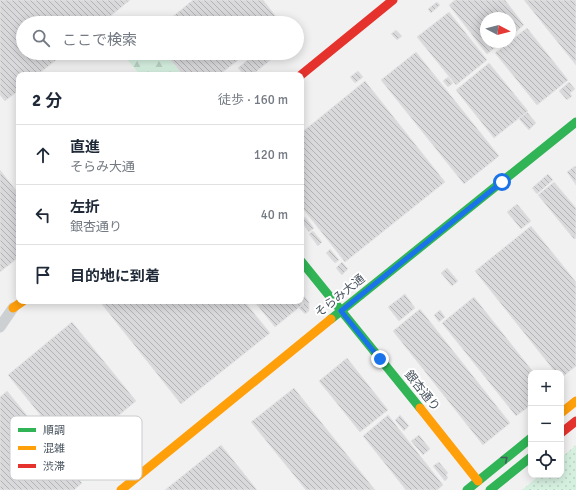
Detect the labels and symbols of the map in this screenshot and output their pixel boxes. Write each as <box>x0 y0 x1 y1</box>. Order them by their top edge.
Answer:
north arrow <box>480 12 516 48</box>
route start <box>493 173 511 191</box>
street label: そらみ大通 <box>312 271 368 321</box>
route end <box>371 350 389 368</box>
street label: 銀杏通り <box>401 368 443 414</box>
legend <box>10 416 142 480</box>
text: 順調 <box>43 424 65 437</box>
text: 混雑 <box>43 442 65 455</box>
one-way arrow <box>500 457 507 464</box>
text: 渋滞 <box>43 460 65 473</box>

